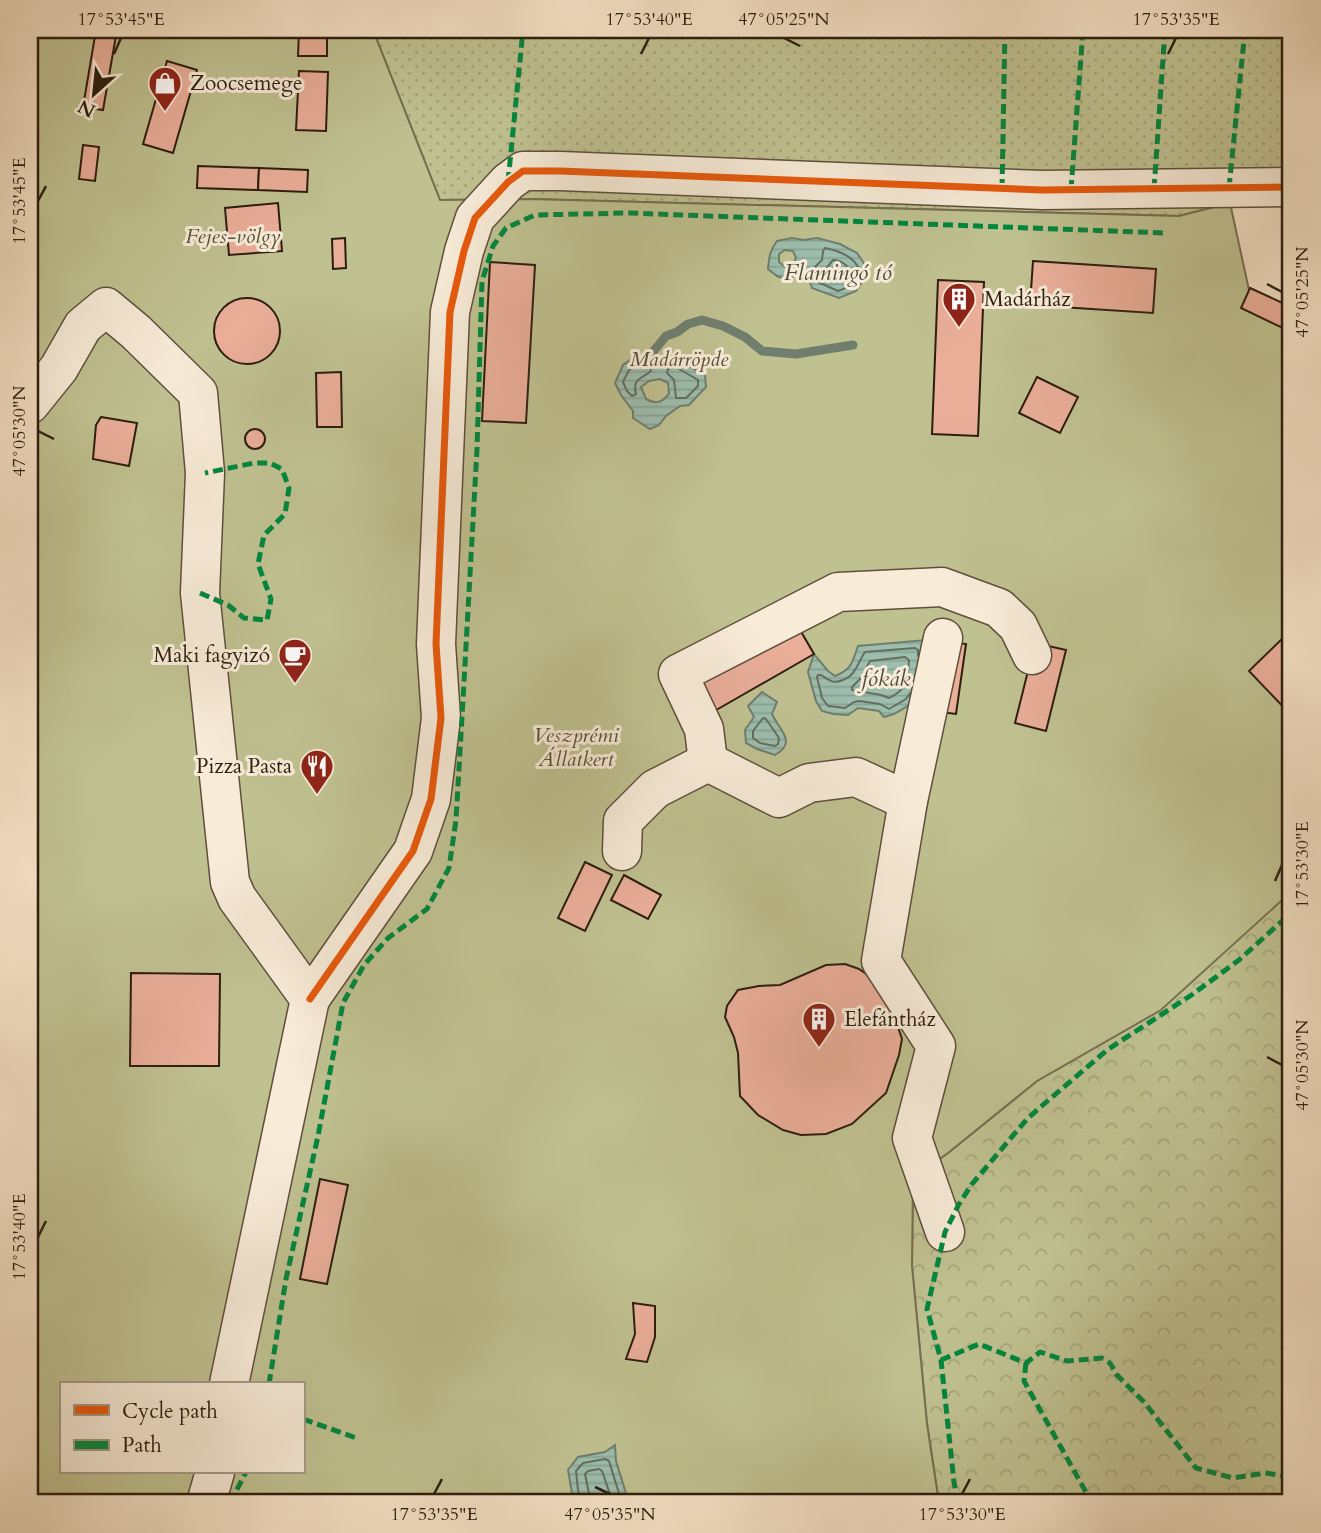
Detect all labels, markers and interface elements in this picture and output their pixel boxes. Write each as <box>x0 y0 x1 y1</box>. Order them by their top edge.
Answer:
text: 17°53'45"E <box>77 7 165 32</box>
text: 17°53'40"E <box>605 7 693 32</box>
text: 47°05'25"N <box>738 7 830 32</box>
text: 17°53'35"E <box>1132 7 1220 32</box>
north arrow <box>60 60 130 130</box>
shop icon: Zoocsemege <box>146 64 184 113</box>
place label: Zoocsemege <box>190 69 302 98</box>
text: N <box>73 93 100 124</box>
text: 17°53'45"E <box>7 157 32 245</box>
park label: Fejes-völgy <box>186 222 280 251</box>
text: 47°05'25"N <box>1290 246 1315 338</box>
water label: Flamingó tó <box>784 257 893 288</box>
building icon: Madárház <box>940 280 978 329</box>
place label: Madárház <box>984 285 1071 314</box>
park label: Madárröpde <box>630 345 729 374</box>
text: 47°05'30"N <box>7 385 32 477</box>
cafe icon: Maki fagyizó <box>276 636 314 685</box>
place label: Maki fagyizó <box>153 641 270 670</box>
water label: fókák <box>856 663 911 694</box>
park label: Veszprémi Állatkert <box>533 721 619 774</box>
restaurant icon: Pizza Pasta <box>298 747 336 796</box>
place label: Pizza Pasta <box>196 752 292 781</box>
text: 17°53'30"E <box>1290 821 1315 909</box>
building icon: Elefántház <box>800 1000 838 1049</box>
place label: Elefántház <box>844 1005 936 1034</box>
text: 47°05'30"N <box>1290 1019 1315 1111</box>
text: 17°53'40"E <box>7 1193 32 1281</box>
legend <box>60 1382 304 1474</box>
text: Cycle path <box>122 1397 218 1426</box>
text: Path <box>122 1431 162 1460</box>
text: 17°53'35"E <box>390 1502 478 1527</box>
text: 47°05'35"N <box>564 1502 656 1527</box>
text: 17°53'30"E <box>918 1502 1006 1527</box>

